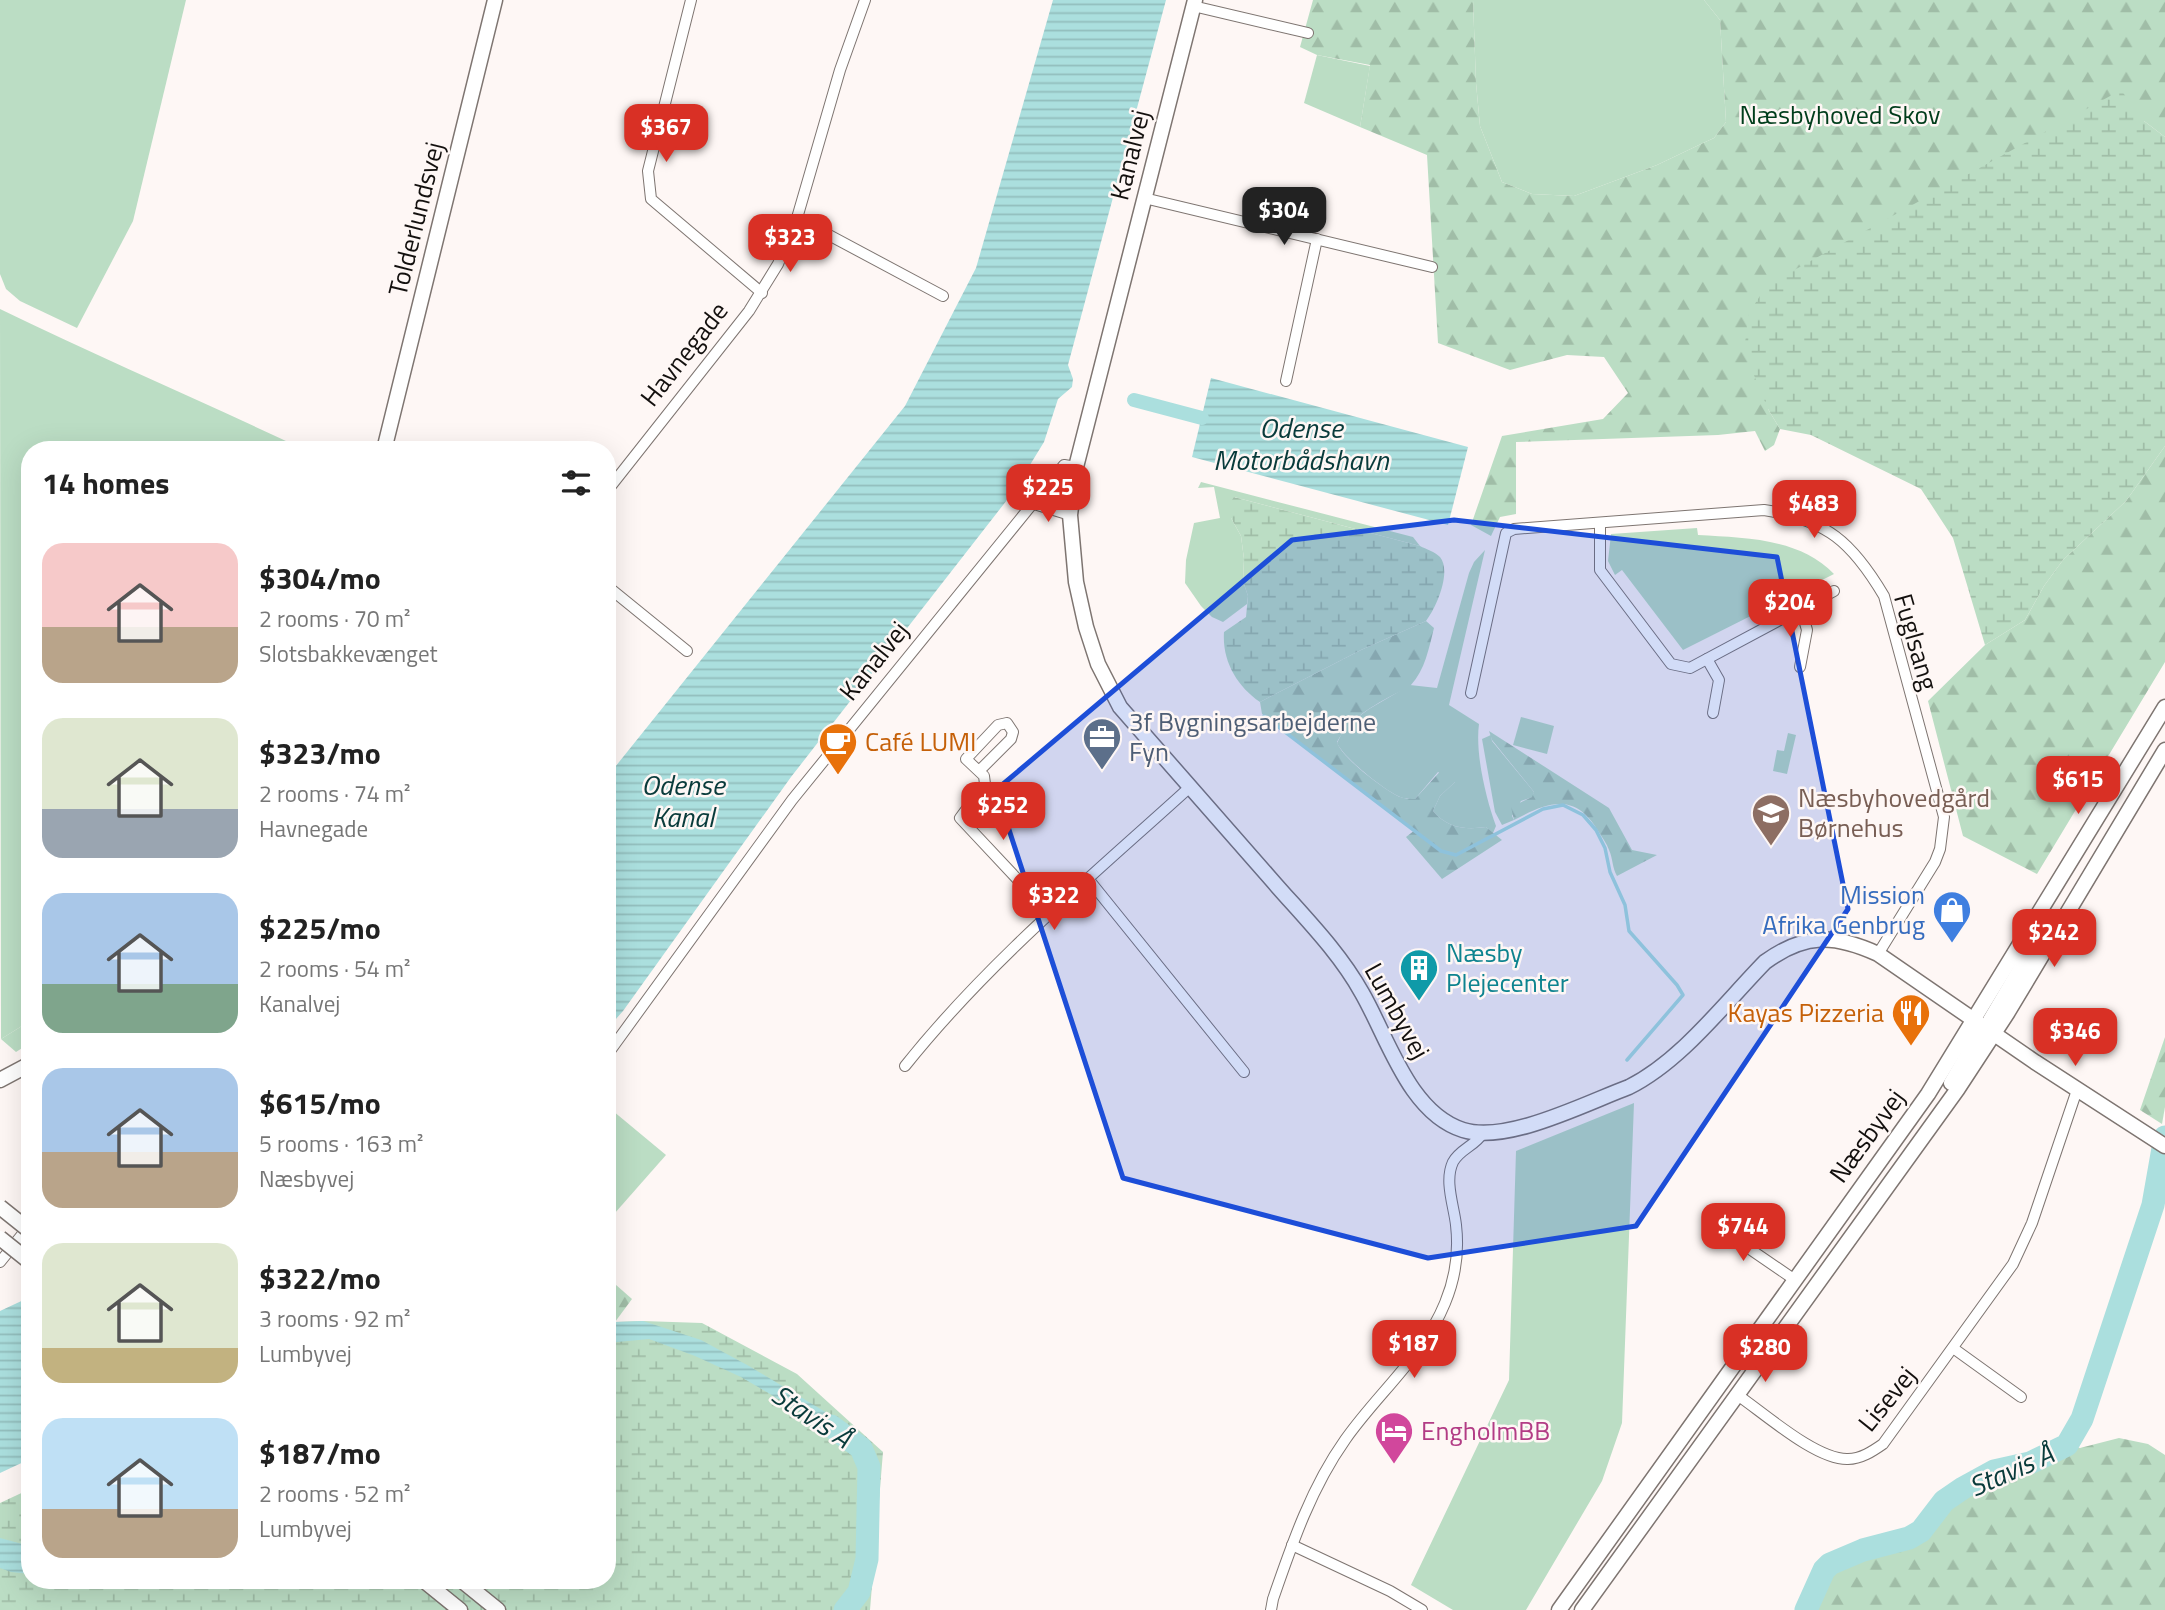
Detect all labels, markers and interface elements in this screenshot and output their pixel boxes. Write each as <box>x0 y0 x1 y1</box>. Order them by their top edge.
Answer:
park label: Næsbyhoved Skov <box>1739 95 1941 134</box>
pin: $367 <box>625 104 707 164</box>
street label: Kanalvej <box>1099 106 1160 204</box>
text: $367 <box>640 109 692 144</box>
street label: Tolderlundsvej <box>378 138 453 300</box>
pin: $304 <box>1243 188 1325 247</box>
text: $304 <box>1258 192 1310 227</box>
pin: $323 <box>749 215 831 274</box>
text: $323 <box>764 219 816 254</box>
street label: Havnegade <box>630 293 737 414</box>
water label: Odense Motorbådshavn <box>1213 406 1390 481</box>
text: 14 homes <box>42 460 169 506</box>
icon: filters <box>557 464 595 502</box>
pin: $225 <box>1007 464 1089 524</box>
text: $225 <box>1022 469 1074 504</box>
pin: $483 <box>1773 480 1855 540</box>
text: $483 <box>1788 485 1840 520</box>
text: $304/mo <box>259 555 381 601</box>
icon: home <box>98 571 182 655</box>
pin: $204 <box>1749 580 1831 639</box>
text: $204 <box>1764 584 1816 619</box>
street label: Fuglsang <box>1884 589 1949 695</box>
text: 2 rooms · 70 m² <box>259 601 410 636</box>
street label: Kanalvej <box>830 613 918 709</box>
text: Slotsbakkevænget <box>259 636 438 671</box>
place label: 3f Bygningsarbejderne Fyn <box>1129 702 1376 771</box>
office icon: 3f Bygningsarbejderne Fyn <box>1081 716 1123 771</box>
cafe icon: Café LUMI <box>817 721 859 776</box>
place label: Café LUMI <box>865 722 977 761</box>
text: $323/mo <box>259 730 381 776</box>
icon: home <box>98 746 182 830</box>
pin: $615 <box>2037 756 2119 816</box>
text: $615 <box>2052 761 2104 796</box>
water label: Odense Kanal <box>641 763 727 838</box>
text: 2 rooms · 74 m² <box>259 776 410 811</box>
place label: Næsbyhovedgård Børnehus <box>1798 778 1990 847</box>
pin: $252 <box>962 782 1044 842</box>
text: $252 <box>977 787 1029 822</box>
school or university icon: Næsbyhovedgård Børnehus <box>1750 792 1792 847</box>
text: Havnegade <box>259 811 368 846</box>
pin: $322 <box>1013 872 1095 932</box>
place label: Mission Afrika Genbrug <box>1762 875 1925 944</box>
text: $322 <box>1028 877 1080 912</box>
shop icon: Mission Afrika Genbrug <box>1931 889 1973 944</box>
text: $225/mo <box>259 905 381 951</box>
pin: $242 <box>2013 909 2095 969</box>
text: $242 <box>2028 914 2080 949</box>
icon: home <box>98 921 182 1005</box>
place label: Næsby Plejecenter <box>1446 933 1569 1002</box>
building icon: Næsby Plejecenter <box>1398 947 1440 1002</box>
text: 2 rooms · 54 m² <box>259 951 410 986</box>
street label: Lumbyvej <box>1355 955 1440 1066</box>
text: Kanalvej <box>259 986 340 1021</box>
restaurant icon: Kayas Pizzeria <box>1890 992 1932 1047</box>
place label: Kayas Pizzeria <box>1728 993 1884 1032</box>
pin: $346 <box>2034 1009 2116 1068</box>
text: $346 <box>2049 1013 2101 1048</box>
text: $615/mo <box>259 1080 381 1126</box>
street label: Næsbyvej <box>1819 1081 1914 1191</box>
icon: home <box>98 1096 182 1180</box>
text: 5 rooms · 163 m² <box>259 1126 423 1161</box>
text: Næsbyvej <box>259 1161 354 1196</box>
pin: $744 <box>1702 1204 1784 1263</box>
text: $744 <box>1717 1208 1769 1243</box>
text: $322/mo <box>259 1255 381 1301</box>
icon: home <box>98 1271 182 1355</box>
text: 3 rooms · 92 m² <box>259 1301 410 1336</box>
pin: $187 <box>1373 1320 1455 1380</box>
pin: $280 <box>1724 1324 1806 1384</box>
text: $187 <box>1388 1325 1440 1360</box>
text: $280 <box>1739 1329 1791 1364</box>
text: Lumbyvej <box>259 1336 352 1371</box>
street label: Lisevej <box>1848 1358 1925 1440</box>
water label: Stavis Å <box>763 1373 862 1459</box>
hotel icon: EngholmBB <box>1373 1410 1415 1465</box>
place label: EngholmBB <box>1421 1411 1550 1450</box>
text: $187/mo <box>259 1430 381 1476</box>
water label: Stavis Å <box>1961 1432 2061 1507</box>
icon: home <box>98 1446 182 1530</box>
text: 2 rooms · 52 m² <box>259 1476 410 1511</box>
text: Lumbyvej <box>259 1511 352 1546</box>

